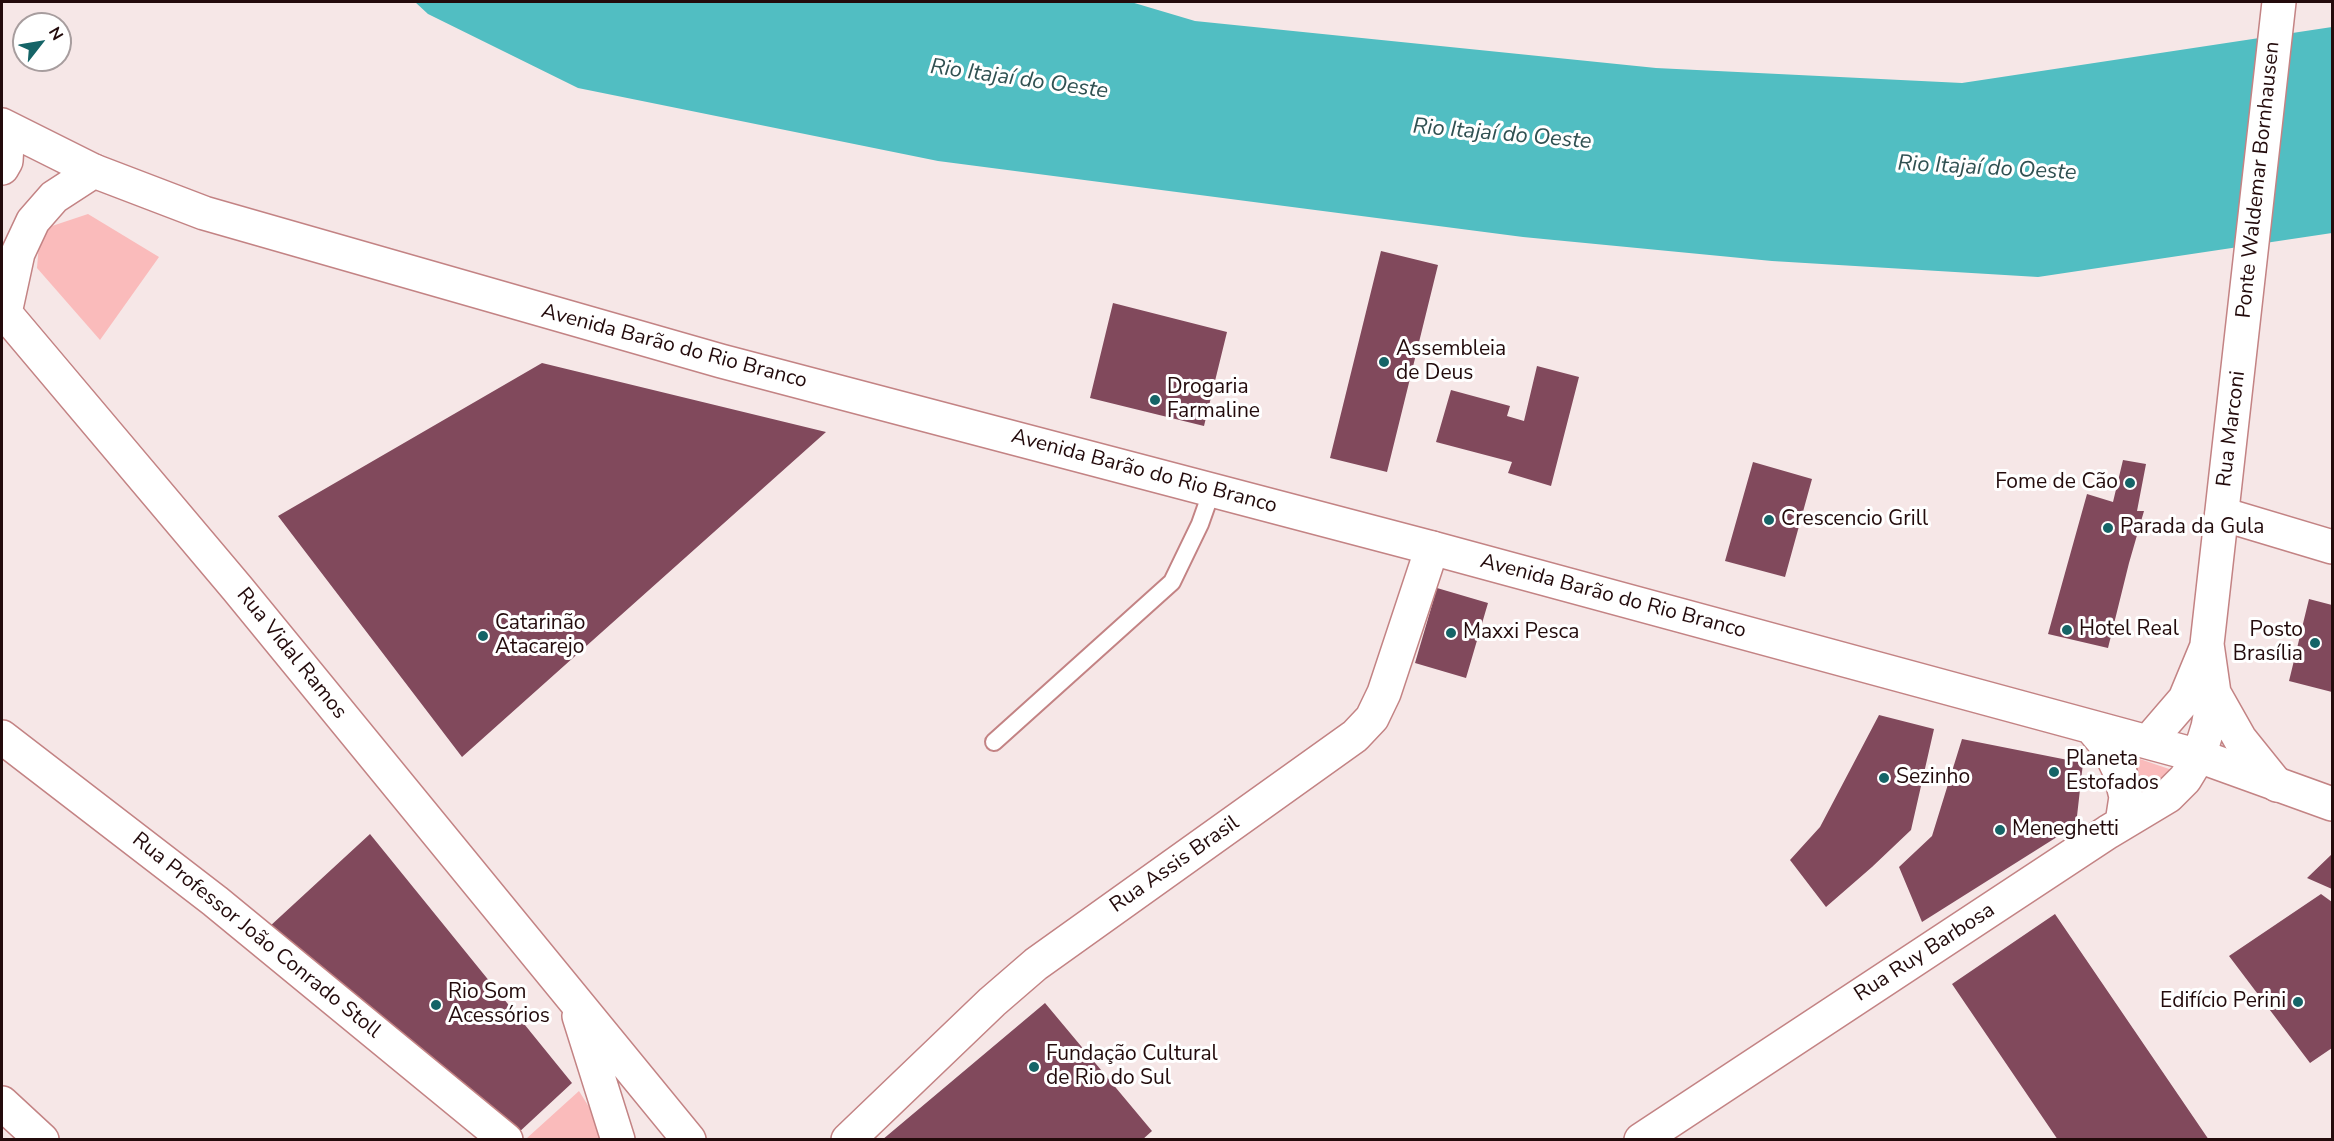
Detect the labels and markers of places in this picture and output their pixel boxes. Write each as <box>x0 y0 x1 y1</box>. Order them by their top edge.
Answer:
place label: Assembleia de Deus <box>1396 337 1506 387</box>
marker: Assembleia de Deus <box>1377 355 1391 369</box>
place label: Drogaria Farmaline <box>1167 375 1260 425</box>
marker: Drogaria Farmaline <box>1148 393 1162 407</box>
place label: Fome de Cão <box>1995 470 2118 496</box>
marker: Fome de Cão <box>2123 476 2137 490</box>
place label: Crescencio Grill <box>1781 507 1928 533</box>
marker: Crescencio Grill <box>1762 513 1776 527</box>
place label: Parada da Gula <box>2120 515 2264 541</box>
marker: Parada da Gula <box>2101 521 2115 535</box>
place label: Catarinão Atacarejo <box>495 611 586 661</box>
place label: Hotel Real <box>2079 617 2179 643</box>
place label: Posto Brasília <box>2233 618 2303 668</box>
place label: Maxxi Pesca <box>1463 620 1579 646</box>
marker: Hotel Real <box>2060 623 2074 637</box>
marker: Maxxi Pesca <box>1444 626 1458 640</box>
marker: Catarinão Atacarejo <box>476 629 490 643</box>
marker: Posto Brasília <box>2308 636 2322 650</box>
place label: Planeta Estofados <box>2066 747 2159 797</box>
place label: Sezinho <box>1896 765 1970 791</box>
marker: Planeta Estofados <box>2047 765 2061 779</box>
marker: Sezinho <box>1877 771 1891 785</box>
place label: Meneghetti <box>2012 817 2119 843</box>
marker: Meneghetti <box>1993 823 2007 837</box>
place label: Rio Som Acessórios <box>448 980 550 1030</box>
place label: Edifício Perini <box>2160 989 2286 1015</box>
marker: Edifício Perini <box>2291 995 2305 1009</box>
marker: Rio Som Acessórios <box>429 998 443 1012</box>
place label: Fundação Cultural de Rio do Sul <box>1046 1042 1218 1092</box>
marker: Fundação Cultural de Rio do Sul <box>1027 1060 1041 1074</box>

